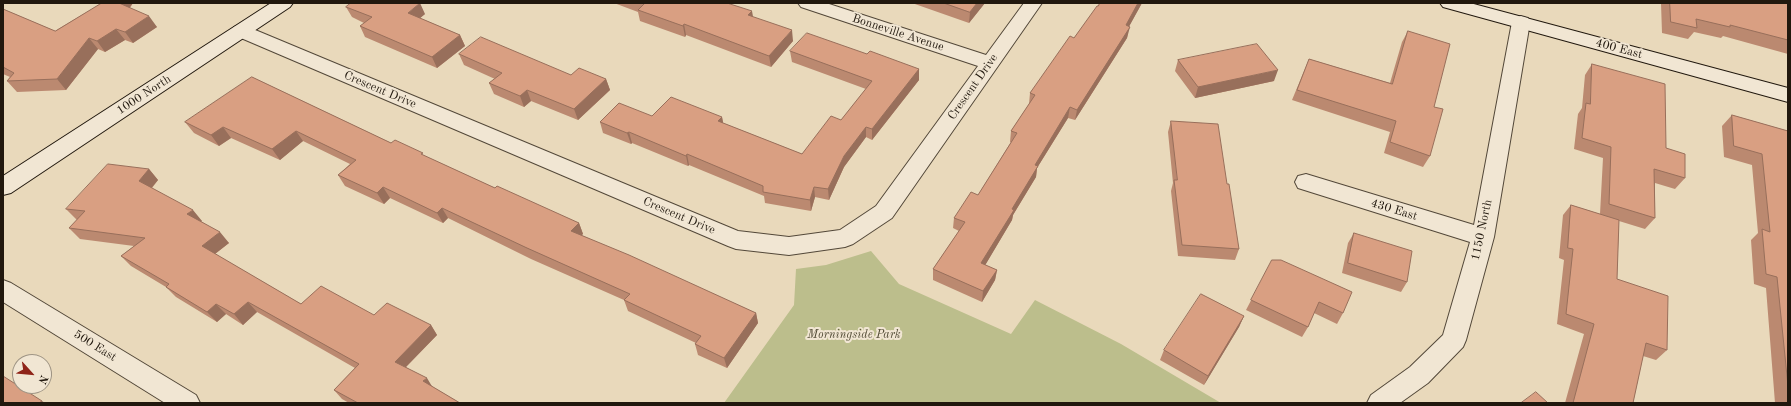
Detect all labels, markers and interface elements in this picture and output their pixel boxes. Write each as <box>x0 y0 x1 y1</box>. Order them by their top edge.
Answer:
street label: Bonneville Avenue <box>850 11 946 55</box>
street label: 400 East <box>1594 36 1644 62</box>
street label: Crescent Drive <box>945 51 1001 123</box>
street label: Crescent Drive <box>342 68 418 112</box>
street label: 1000 North <box>114 72 174 118</box>
street label: Crescent Drive <box>641 194 717 238</box>
street label: 430 East <box>1369 196 1419 224</box>
street label: 1150 North <box>1469 198 1495 262</box>
street label: 500 East <box>71 327 119 365</box>
park label: Morningside Park <box>807 328 901 342</box>
north arrow <box>12 354 52 394</box>
text: N <box>35 373 49 385</box>

